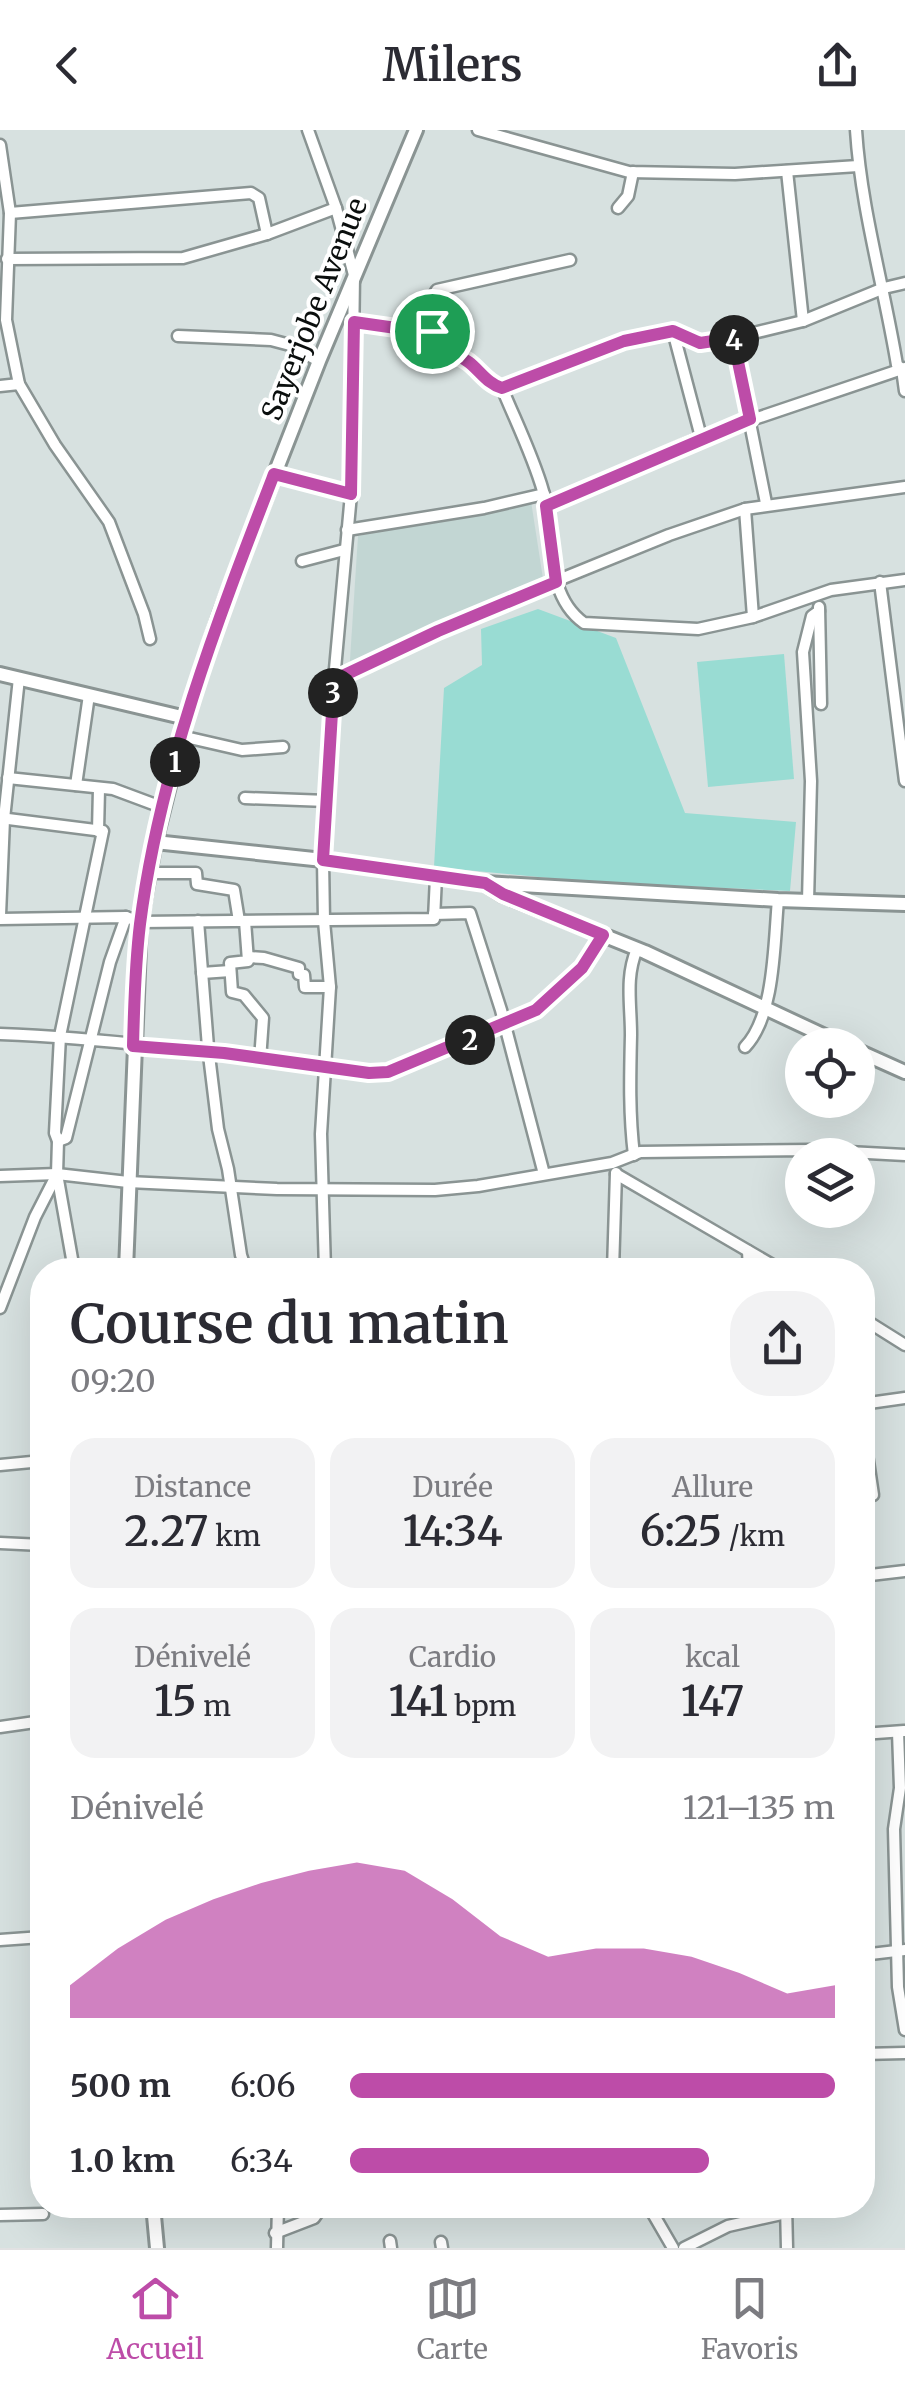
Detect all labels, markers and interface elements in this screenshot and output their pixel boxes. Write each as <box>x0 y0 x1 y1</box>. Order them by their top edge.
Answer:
text: Milers <box>382 37 523 93</box>
icon: back <box>40 38 95 93</box>
icon: share <box>810 38 865 93</box>
street label: Sayerjobe Avenue <box>253 192 375 426</box>
pin <box>390 289 475 374</box>
icon: arrive <box>405 304 460 359</box>
pin: 4 <box>709 315 759 365</box>
text: 4 <box>725 322 743 358</box>
pin: 3 <box>308 668 358 718</box>
text: 3 <box>325 675 341 711</box>
pin: 1 <box>150 737 200 787</box>
text: 1 <box>169 744 181 780</box>
pin: 2 <box>445 1015 495 1065</box>
text: 2 <box>462 1022 478 1058</box>
map controls <box>785 1028 875 1228</box>
button: locate <box>785 1028 875 1118</box>
button: layers <box>785 1138 875 1228</box>
text: Course du matin <box>70 1289 509 1358</box>
button: share <box>730 1291 835 1396</box>
text: 09:20 <box>70 1361 156 1401</box>
text: Distance <box>134 1469 251 1505</box>
text: Durée <box>412 1469 493 1505</box>
text: Allure <box>672 1469 753 1505</box>
text: 2.27 <box>124 1505 209 1557</box>
text: 14:34 <box>402 1505 503 1557</box>
text: 6:25 <box>640 1505 722 1557</box>
text: km <box>209 1518 261 1554</box>
text: /km <box>722 1518 785 1554</box>
text: Dénivelé <box>134 1639 251 1675</box>
text: Cardio <box>409 1639 496 1675</box>
text: kcal <box>685 1639 740 1675</box>
text: 15 <box>154 1675 197 1727</box>
text: 141 <box>389 1675 448 1727</box>
text: 147 <box>681 1675 744 1727</box>
text: m <box>197 1688 231 1724</box>
text: bpm <box>448 1688 516 1724</box>
text: Dénivelé <box>70 1788 204 1828</box>
text: 121–135 m <box>683 1788 835 1828</box>
text: 500 m <box>70 2066 171 2106</box>
text: 6:06 <box>230 2066 296 2106</box>
text: 1.0 km <box>70 2141 175 2181</box>
text: 6:34 <box>230 2141 293 2181</box>
tab: Accueil <box>106 2271 204 2367</box>
tab: Carte <box>417 2271 488 2367</box>
tab: Favoris <box>701 2271 799 2367</box>

